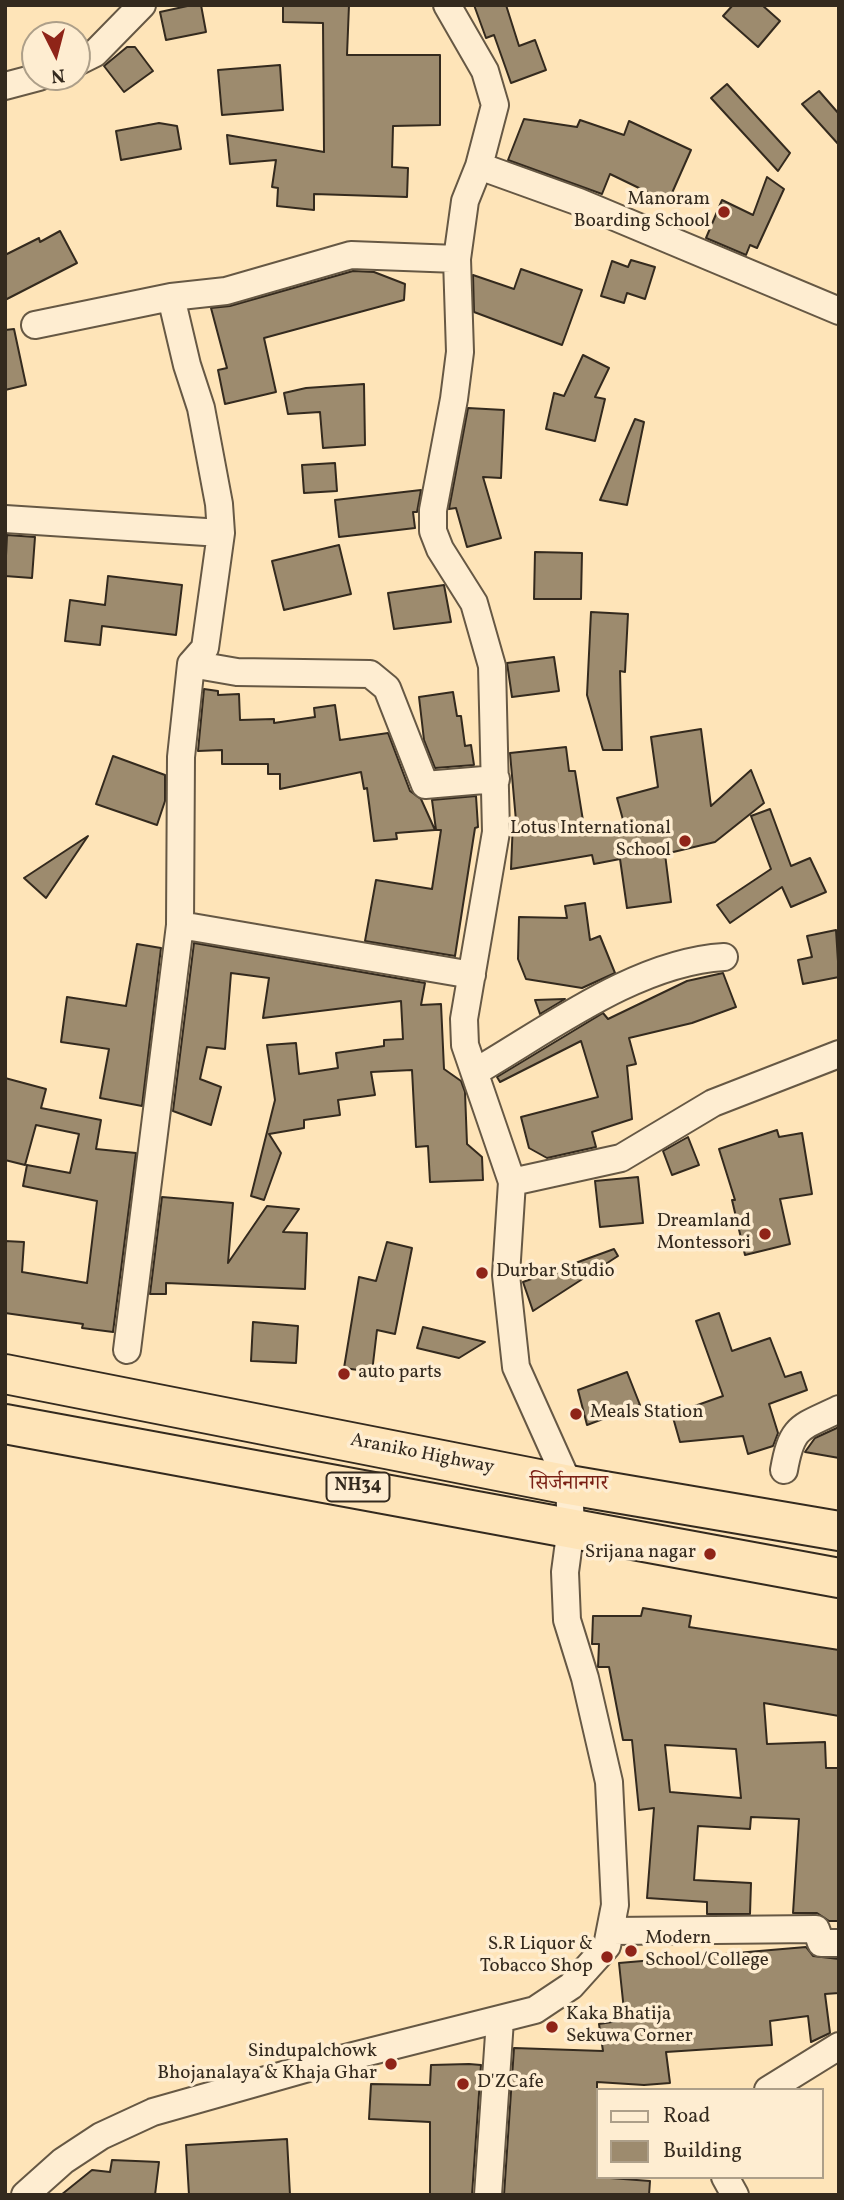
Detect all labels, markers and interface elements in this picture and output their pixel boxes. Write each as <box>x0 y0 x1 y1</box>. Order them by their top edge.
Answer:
north arrow <box>21 21 91 91</box>
text: N <box>50 61 66 89</box>
place label: Manoram Boarding School <box>574 190 710 234</box>
marker: Manoram Boarding School <box>716 204 732 220</box>
place label: Lotus International School <box>510 819 671 863</box>
marker: Lotus International School <box>677 833 693 849</box>
place label: Dreamland Montessori <box>657 1212 751 1256</box>
marker: Dreamland Montessori <box>757 1226 773 1242</box>
place label: Durbar Studio <box>496 1262 615 1284</box>
marker: Durbar Studio <box>474 1265 490 1281</box>
place label: auto parts <box>358 1363 442 1385</box>
marker: auto parts <box>336 1366 352 1382</box>
place label: Meals Station <box>590 1403 704 1425</box>
marker: Meals Station <box>568 1406 584 1422</box>
street label: Araniko Highway <box>348 1430 496 1480</box>
road number: NH34 <box>326 1472 390 1502</box>
district label: सिर्जनानगर <box>530 1472 608 1498</box>
place label: Srijana nagar <box>585 1543 696 1565</box>
marker: Srijana nagar <box>702 1546 718 1562</box>
place label: Modern School/College <box>645 1929 769 1973</box>
place label: S.R Liquor & Tobacco Shop <box>480 1935 593 1979</box>
marker: Modern School/College <box>623 1943 639 1959</box>
marker: S.R Liquor & Tobacco Shop <box>599 1949 615 1965</box>
place label: Kaka Bhatija Sekuwa Corner <box>566 2005 693 2049</box>
marker: Kaka Bhatija Sekuwa Corner <box>544 2019 560 2035</box>
place label: Sindupalchowk Bhojanalaya & Khaja Ghar <box>157 2042 377 2086</box>
marker: Sindupalchowk Bhojanalaya & Khaja Ghar <box>383 2056 399 2072</box>
place label: D'ZCafe <box>477 2073 544 2095</box>
marker: D'ZCafe <box>455 2076 471 2092</box>
legend <box>596 2088 823 2179</box>
text: Road <box>663 2102 710 2131</box>
text: Building <box>663 2137 742 2166</box>

